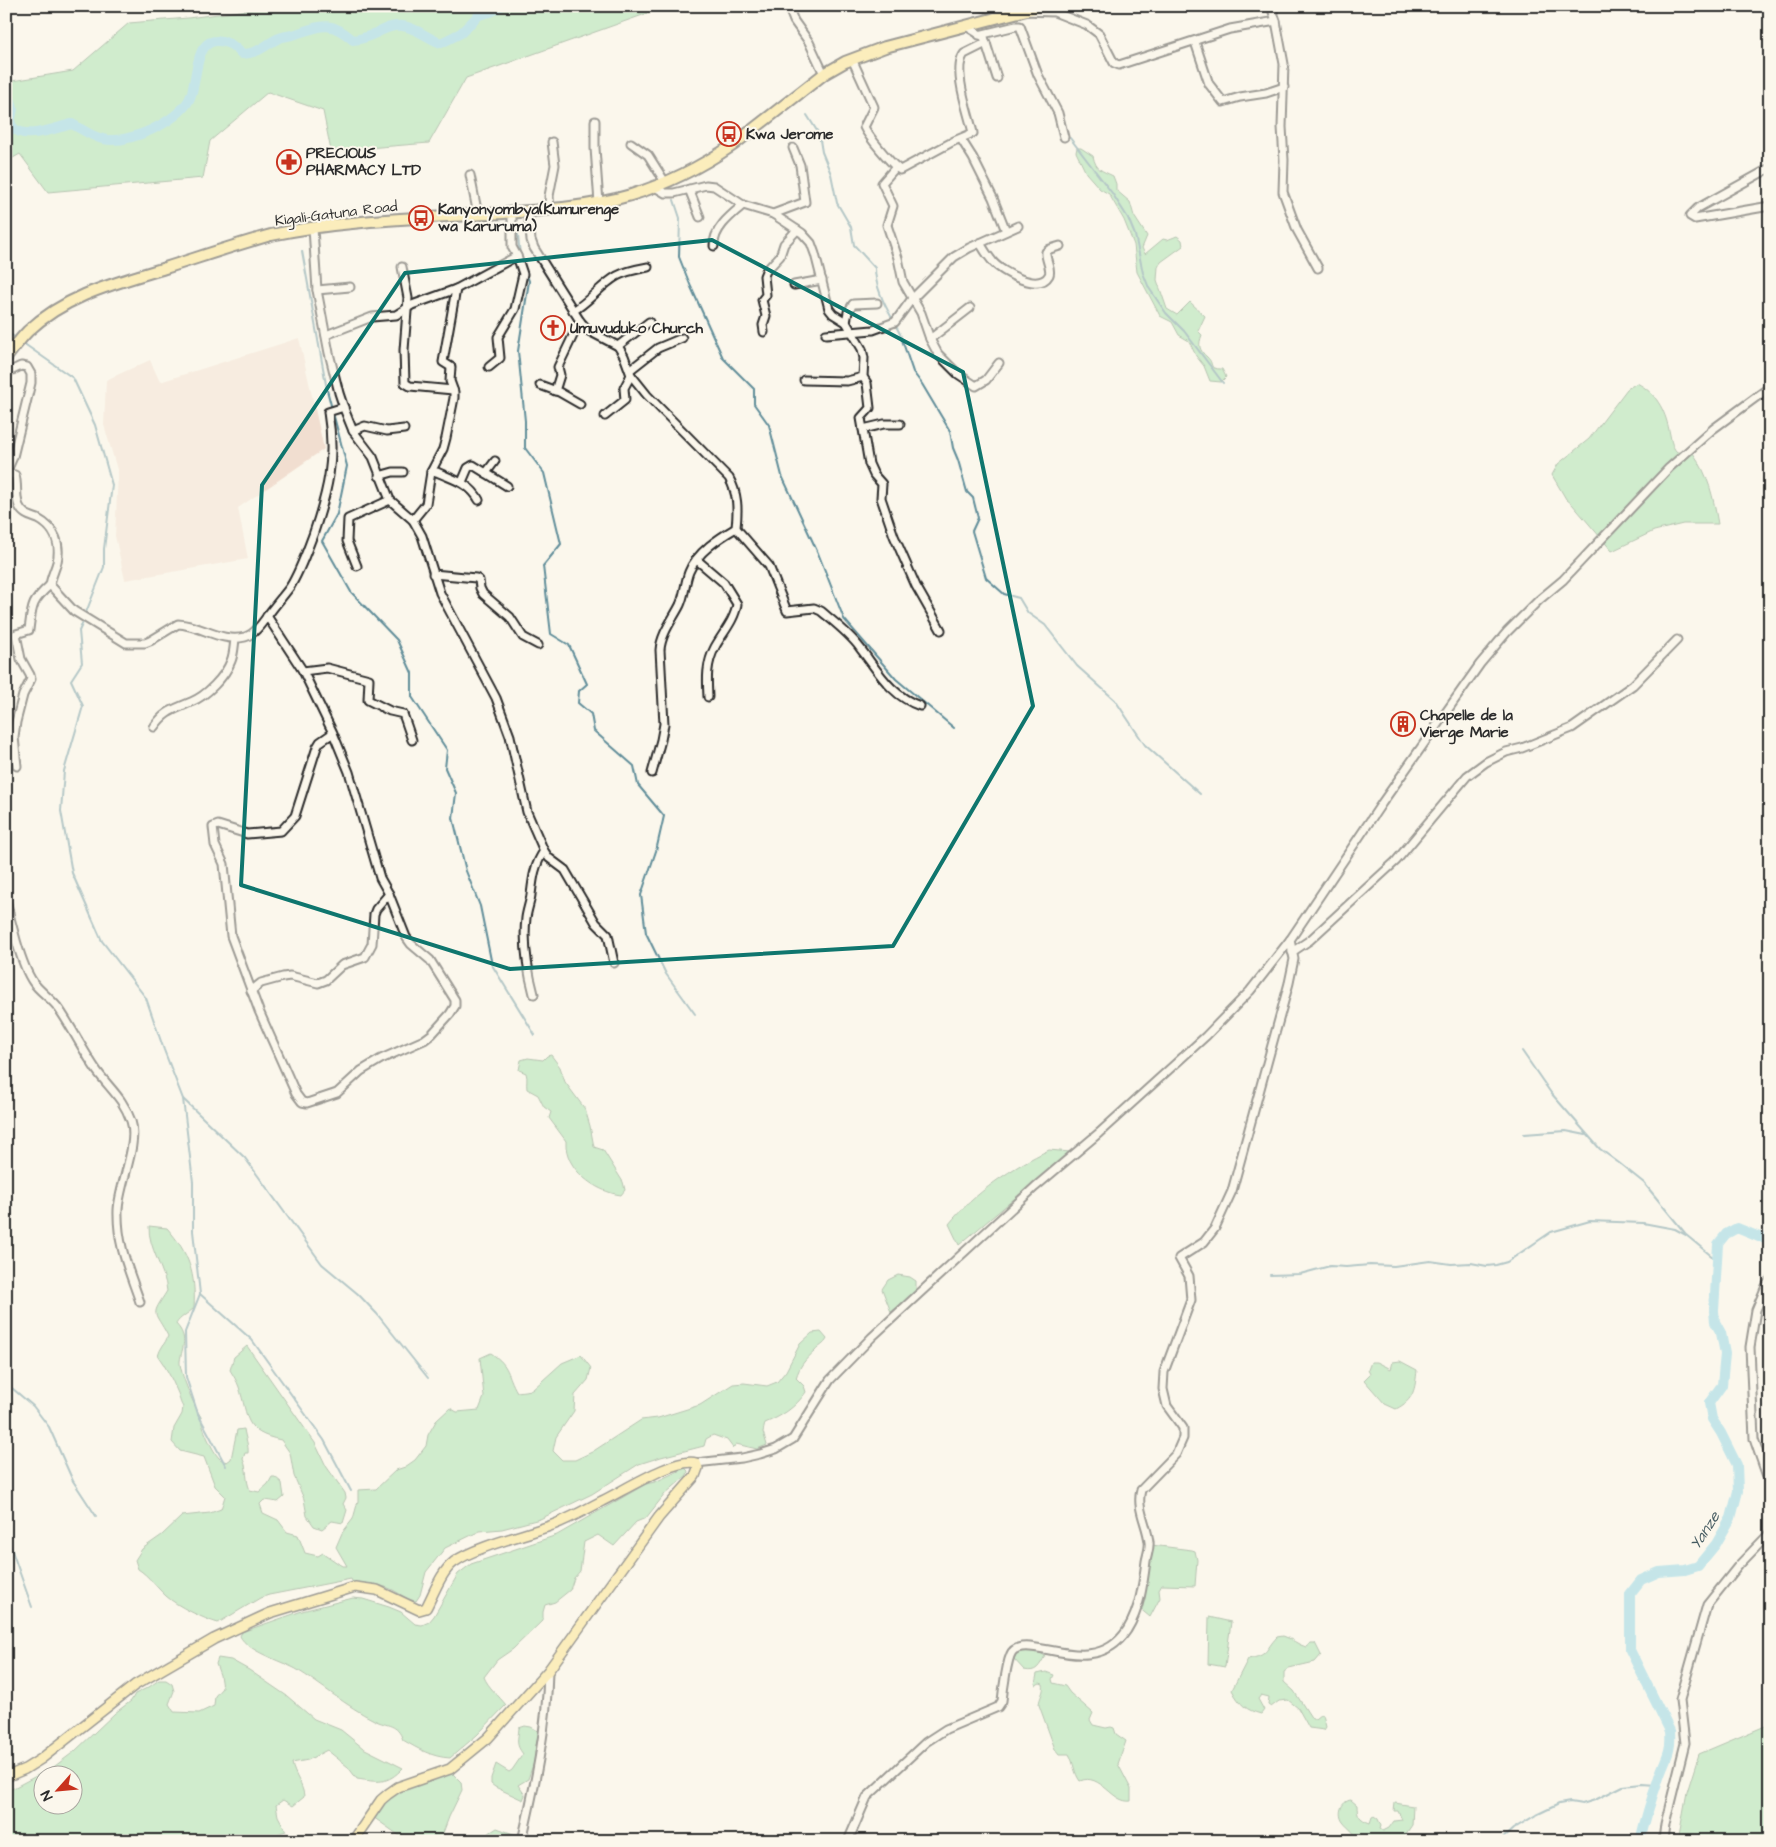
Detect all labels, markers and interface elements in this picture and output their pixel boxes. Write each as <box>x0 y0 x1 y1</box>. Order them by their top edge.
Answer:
bus stop icon: Kwa Jerome <box>716 121 742 147</box>
place label: Kwa Jerome <box>746 124 833 145</box>
place label: PRECIOUS PHARMACY LTD <box>306 143 421 181</box>
pharmacy icon: PRECIOUS PHARMACY LTD <box>276 149 302 175</box>
street label: Kigali-Gatuna Road <box>274 196 399 232</box>
place label: Kanyonyombya(Kumurenge wa Karuruma) <box>438 199 619 237</box>
bus stop icon: Kanyonyombya(Kumurenge wa Karuruma) <box>408 205 434 231</box>
church icon: Umuvuduko Church <box>540 315 566 341</box>
place label: Umuvuduko Church <box>570 318 704 339</box>
place label: Chapelle de la Vierge Marie <box>1419 705 1513 745</box>
building icon: Chapelle de la Vierge Marie <box>1390 711 1416 737</box>
water label: Yanze <box>1684 1506 1726 1554</box>
north arrow <box>32 1764 82 1814</box>
text: N <box>36 1787 58 1804</box>

